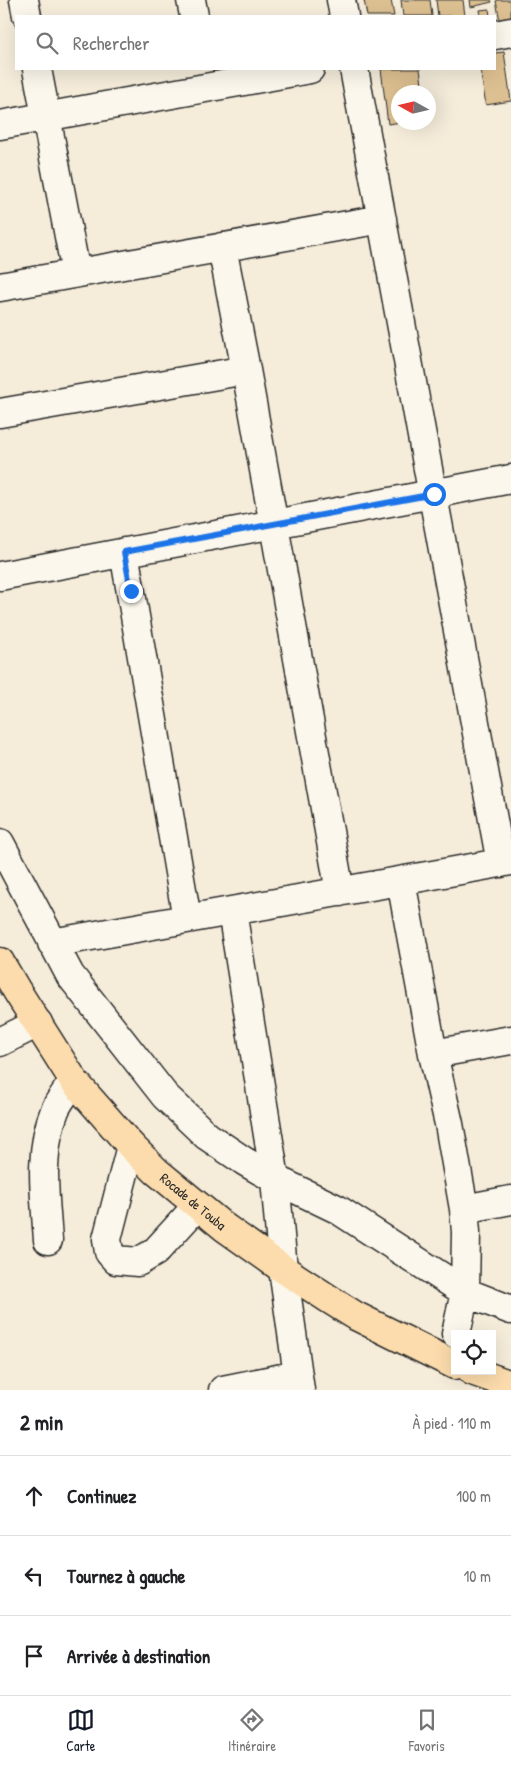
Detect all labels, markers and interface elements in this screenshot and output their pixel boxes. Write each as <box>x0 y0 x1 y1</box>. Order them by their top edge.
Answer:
search box <box>15 15 496 70</box>
icon: search <box>33 29 61 57</box>
text: Rechercher <box>73 30 150 56</box>
north arrow <box>391 85 436 130</box>
route start <box>423 483 446 506</box>
route end <box>120 580 143 603</box>
street label: Rocade de Touba <box>156 1168 231 1234</box>
map controls <box>451 1330 496 1375</box>
button: locate <box>451 1330 496 1375</box>
text: 2 min <box>20 1408 63 1437</box>
text: À pied · 110 m <box>413 1412 491 1434</box>
icon: ahead <box>20 1482 48 1510</box>
text: Continuez <box>67 1483 136 1509</box>
text: 100 m <box>456 1485 491 1507</box>
icon: left <box>20 1562 48 1590</box>
text: Tournez à gauche <box>67 1563 185 1589</box>
text: 10 m <box>463 1565 491 1587</box>
icon: arrive <box>20 1642 48 1670</box>
text: Arrivée à destination <box>67 1643 210 1669</box>
tab: Carte <box>66 1706 95 1755</box>
tab: Itinéraire <box>228 1706 276 1755</box>
tab: Favoris <box>409 1706 445 1755</box>

